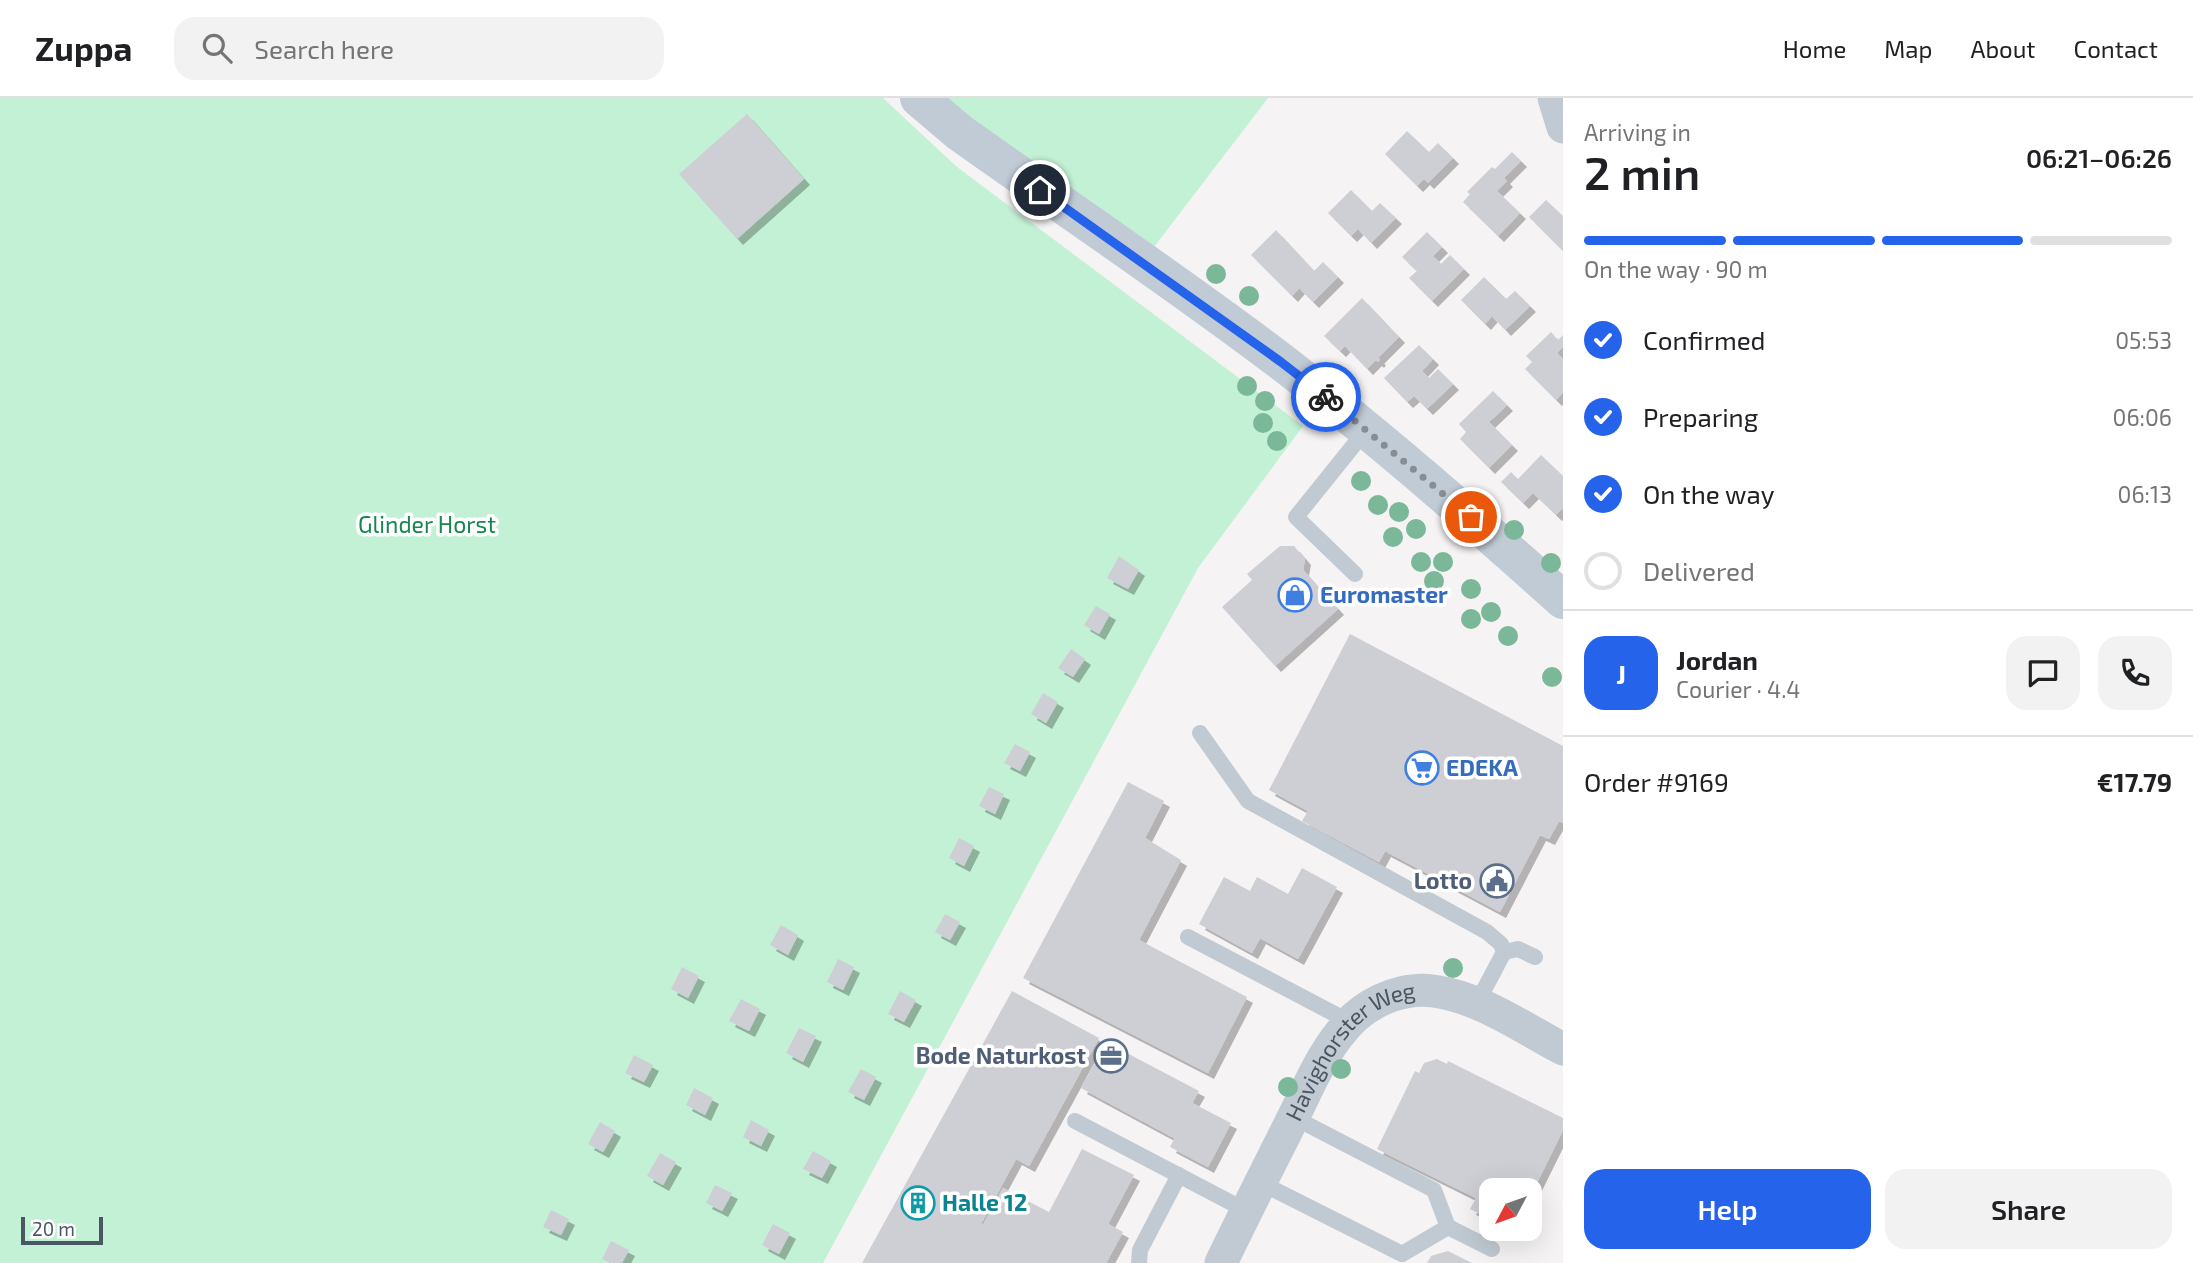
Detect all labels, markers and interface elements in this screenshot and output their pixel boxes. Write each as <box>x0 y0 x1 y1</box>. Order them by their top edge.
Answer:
search box <box>174 17 664 80</box>
text: Zuppa <box>35 28 132 68</box>
icon: search <box>198 29 236 67</box>
text: Search here <box>254 33 394 64</box>
text: Home <box>1783 34 1846 63</box>
text: Map <box>1884 34 1932 63</box>
text: About <box>1970 34 2036 63</box>
text: Contact <box>2074 34 2158 63</box>
text: Arriving in <box>1584 118 1691 146</box>
text: 06:21–06:26 <box>2026 142 2172 173</box>
text: 2 min <box>1584 144 1700 199</box>
pin <box>1010 160 1070 220</box>
icon: home <box>1021 171 1059 209</box>
text: On the way · 90 m <box>1584 255 1768 283</box>
icon: check <box>1584 321 1622 359</box>
text: Confirmed <box>1643 324 1766 355</box>
text: 05:53 <box>2115 326 2172 354</box>
courier <box>1291 362 1361 432</box>
icon: bike <box>1307 378 1345 416</box>
icon: check <box>1584 398 1622 436</box>
text: Preparing <box>1643 401 1758 432</box>
text: 06:06 <box>2113 403 2172 431</box>
icon: check <box>1584 475 1622 513</box>
text: On the way <box>1643 478 1774 509</box>
text: 06:13 <box>2118 480 2172 508</box>
pin <box>1441 487 1501 547</box>
icon: bag <box>1452 498 1490 536</box>
park label: Glinder Horst <box>358 510 496 538</box>
text: Delivered <box>1643 555 1755 586</box>
shop icon: Euromaster <box>1276 576 1314 614</box>
place label: Euromaster <box>1320 580 1448 608</box>
button: chat <box>2006 636 2080 710</box>
button: phone <box>2098 636 2172 710</box>
text: Jordan <box>1676 644 1758 675</box>
text: J <box>1616 658 1626 689</box>
text: Courier · 4.4 <box>1676 675 1800 703</box>
supermarket icon: EDEKA <box>1403 749 1441 787</box>
place label: EDEKA <box>1446 753 1518 781</box>
text: Order #9169 <box>1584 766 1729 797</box>
text: €17.79 <box>2097 766 2172 797</box>
public building icon: Lotto <box>1478 862 1516 900</box>
place label: Lotto <box>1414 866 1472 894</box>
street label: Havighorster Weg <box>1279 975 1417 1125</box>
office icon: Bode Naturkost <box>1092 1037 1130 1075</box>
place label: Bode Naturkost <box>916 1041 1086 1069</box>
button: Help <box>1584 1169 1871 1249</box>
button: Share <box>1885 1169 2172 1249</box>
north arrow <box>1479 1178 1542 1241</box>
map controls <box>1479 1178 1542 1241</box>
building icon: Halle 12 <box>899 1184 937 1222</box>
place label: Halle 12 <box>942 1188 1027 1216</box>
scale bar <box>21 1214 103 1246</box>
text: 20 m <box>32 1217 75 1240</box>

